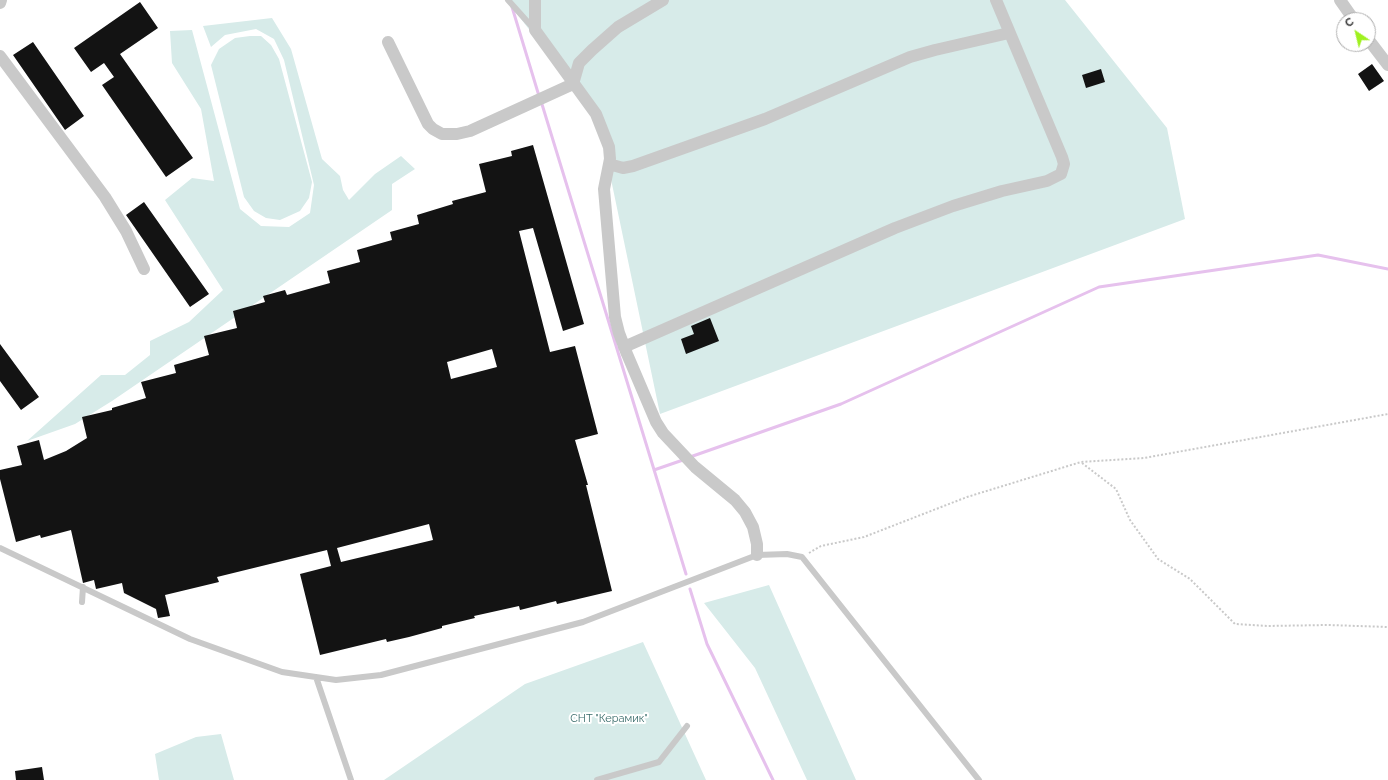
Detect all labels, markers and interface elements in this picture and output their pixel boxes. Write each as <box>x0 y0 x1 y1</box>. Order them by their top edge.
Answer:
north arrow <box>1336 12 1376 52</box>
text: С <box>1343 15 1356 30</box>
park label: СНТ "Керамик" <box>570 712 648 726</box>

